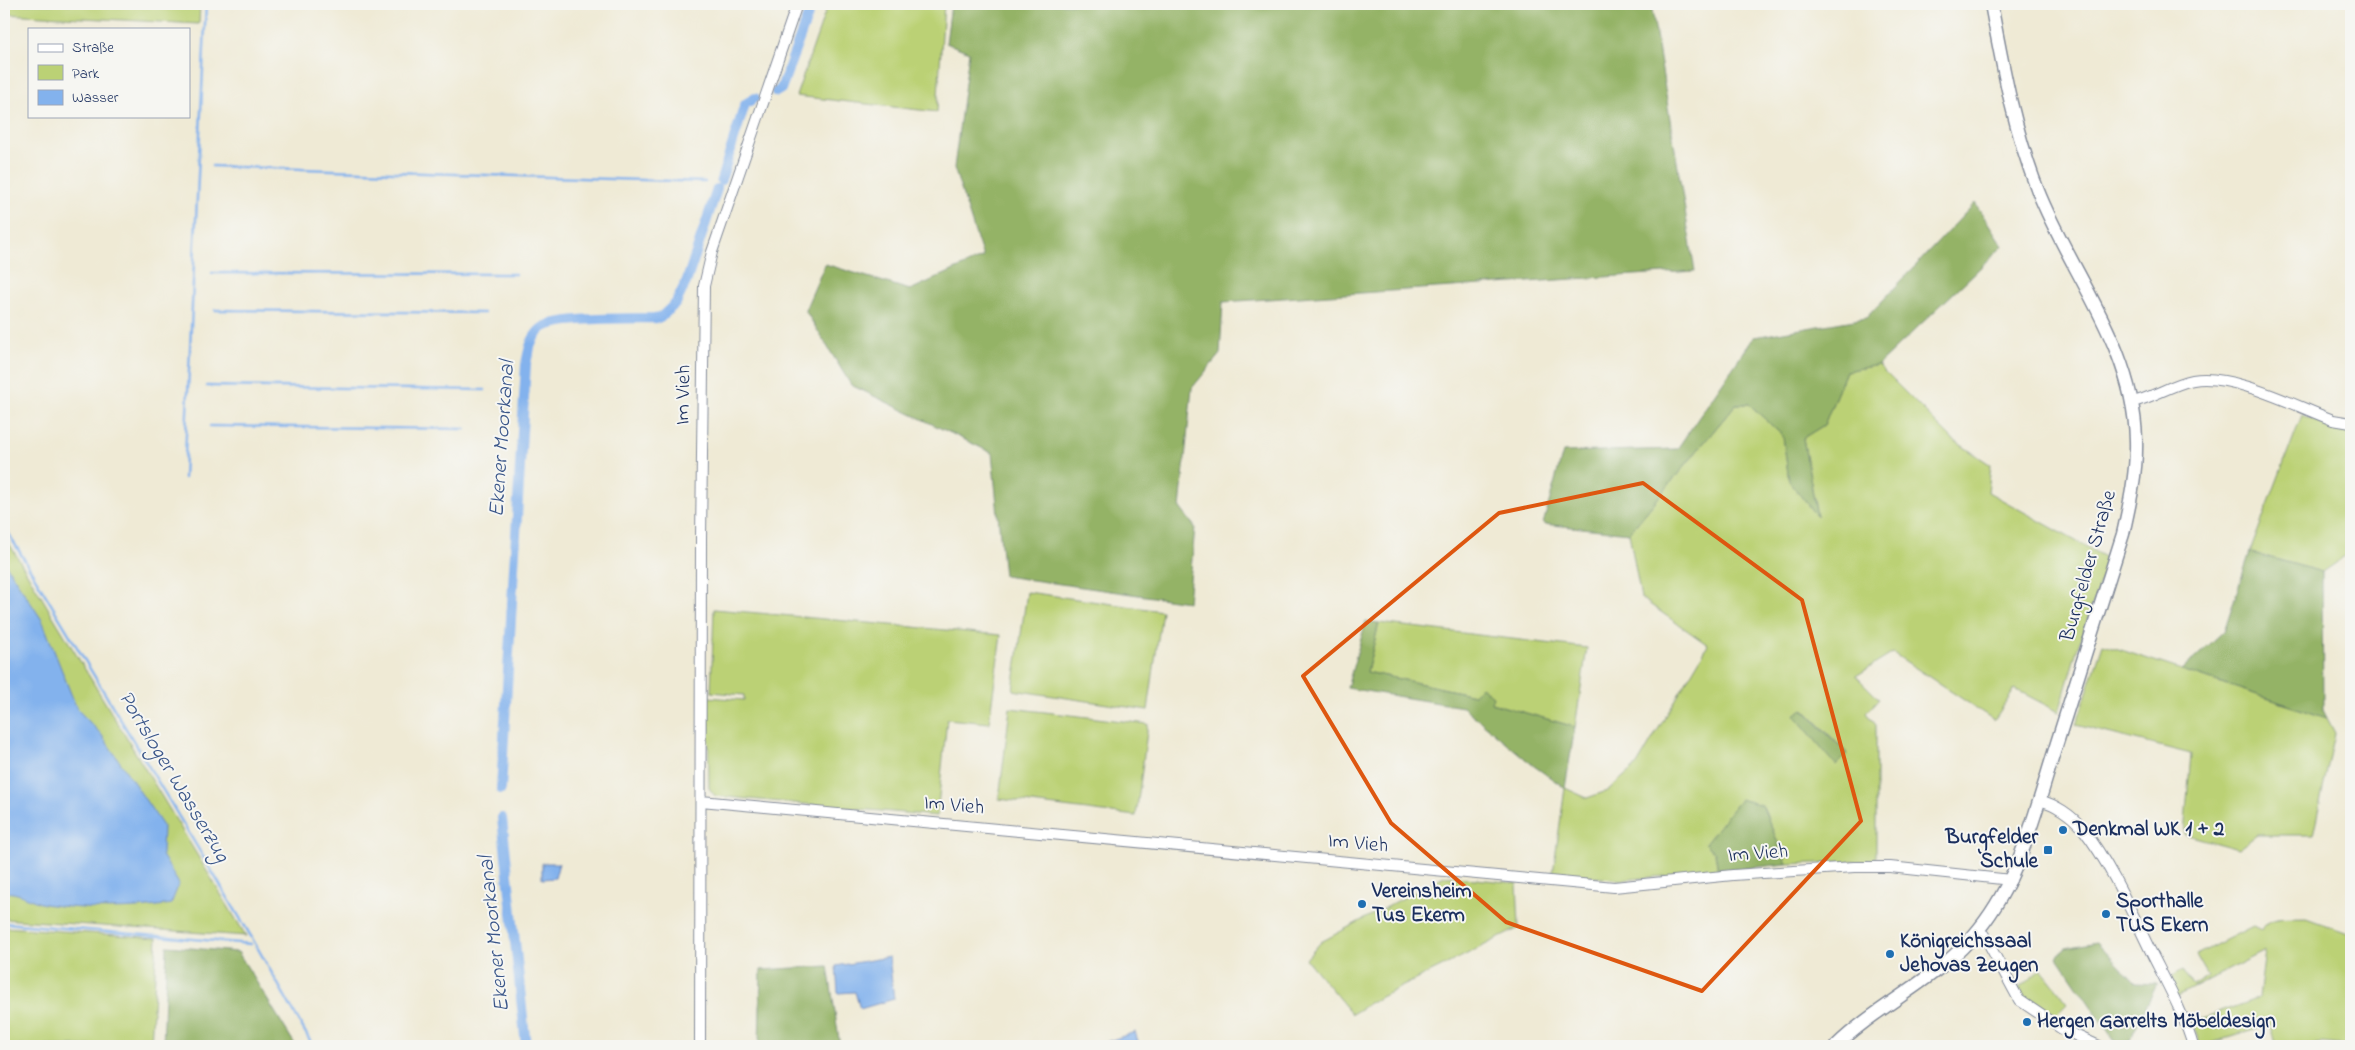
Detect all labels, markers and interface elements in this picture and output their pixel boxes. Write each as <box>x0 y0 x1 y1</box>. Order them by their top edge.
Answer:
legend <box>28 28 190 118</box>
text: Straße <box>72 37 114 59</box>
text: Park <box>72 63 100 85</box>
text: Wasser <box>72 87 119 109</box>
water label: Ekener Moorkanal <box>482 357 525 518</box>
street label: Im Vieh <box>668 364 700 426</box>
street label: Burgfelder Straße <box>2053 486 2127 647</box>
water label: Portsloger Wasserzug <box>109 685 238 870</box>
street label: Im Vieh <box>923 788 985 824</box>
place label: Denkmal WK 1 + 2 <box>2072 815 2225 845</box>
place label: Burgfelder Schule <box>1945 823 2039 877</box>
marker: Denkmal WK 1 + 2 <box>2057 824 2069 836</box>
street label: Im Vieh <box>1327 826 1389 862</box>
street label: Im Vieh <box>1727 837 1789 871</box>
marker: Burgfelder Schule <box>2042 844 2054 856</box>
water label: Ekener Moorkanal <box>471 852 519 1014</box>
place label: Vereinsheim Tus Ekerm <box>1371 877 1471 931</box>
place label: Sporthalle TUS Ekern <box>2116 887 2208 941</box>
marker: Vereinsheim Tus Ekerm <box>1356 898 1368 910</box>
marker: Sporthalle TUS Ekern <box>2100 908 2112 920</box>
place label: Königreichssaal Jehovas Zeugen <box>1900 927 2038 983</box>
marker: Königreichssaal Jehovas Zeugen <box>1884 948 1896 960</box>
place label: Hergen Garrelts Möbeldesign <box>2037 1007 2276 1039</box>
marker: Hergen Garrelts Möbeldesign <box>2021 1016 2033 1028</box>

